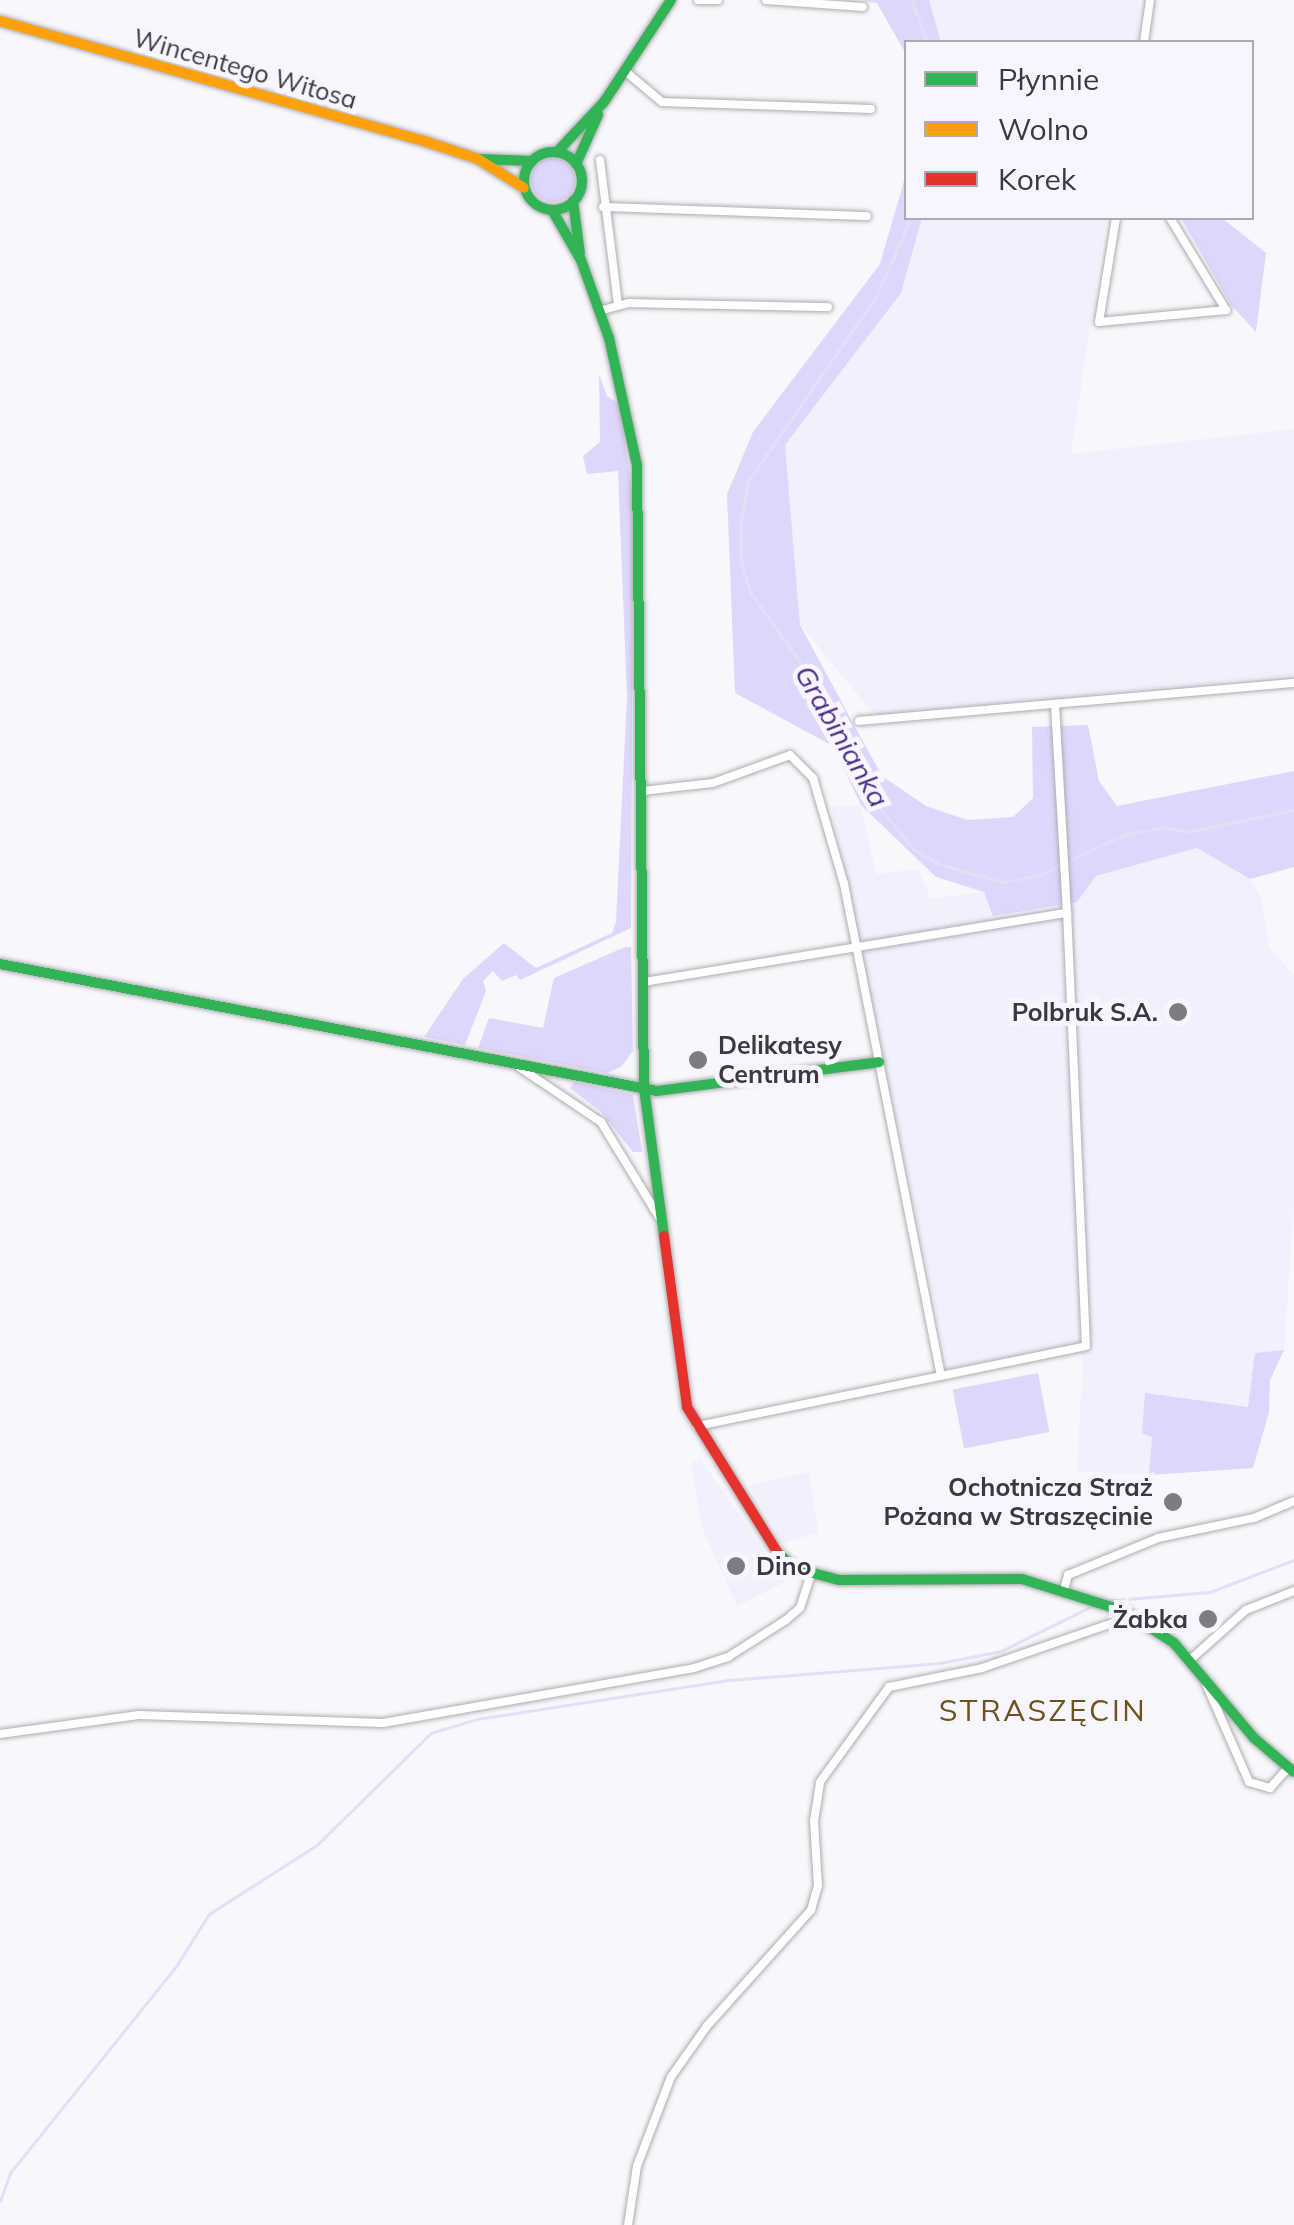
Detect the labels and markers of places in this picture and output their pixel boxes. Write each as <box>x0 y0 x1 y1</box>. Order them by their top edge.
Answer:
place label: Polbruk S.A. <box>1012 997 1158 1027</box>
marker: Polbruk S.A. <box>1167 1001 1189 1023</box>
place label: Delikatesy Centrum <box>718 1031 842 1090</box>
marker: Delikatesy Centrum <box>687 1049 709 1071</box>
place label: Ochotnicza Straż Pożana w Straszęcinie <box>883 1473 1153 1532</box>
marker: Ochotnicza Straż Pożana w Straszęcinie <box>1162 1491 1184 1513</box>
place label: Dino <box>756 1551 811 1581</box>
marker: Dino <box>725 1555 747 1577</box>
place label: Żabka <box>1113 1604 1188 1634</box>
marker: Żabka <box>1197 1608 1219 1630</box>

